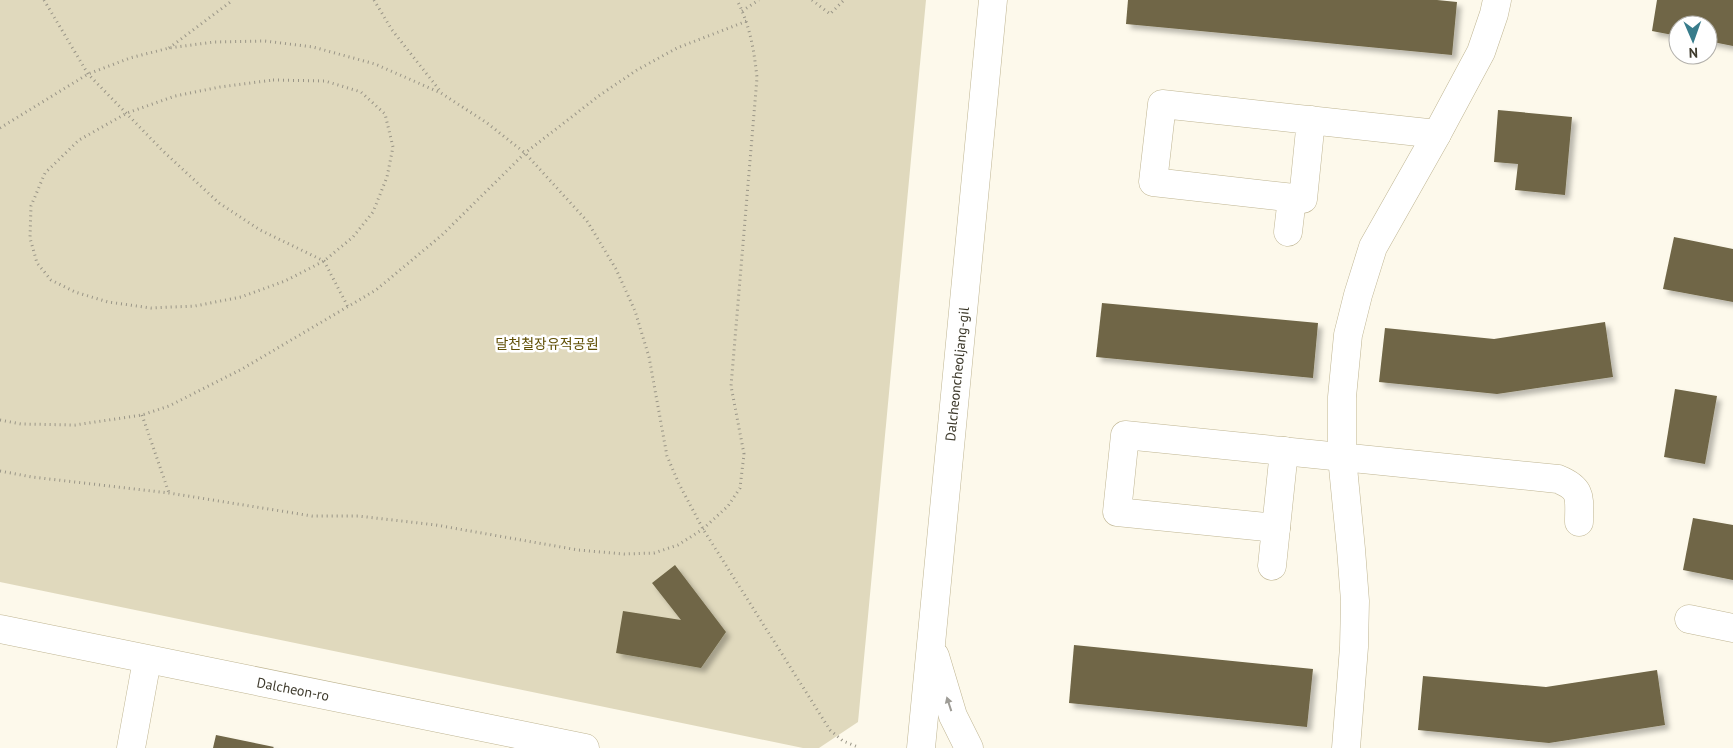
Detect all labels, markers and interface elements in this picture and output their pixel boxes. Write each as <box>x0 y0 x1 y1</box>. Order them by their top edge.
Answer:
north arrow <box>1668 15 1718 65</box>
text: N <box>1689 44 1698 62</box>
street label: Dalcheoncheoljang-gil <box>941 306 973 442</box>
park label: 달천철장유적공원 <box>495 335 599 353</box>
street label: Dalcheon-ro <box>255 673 331 705</box>
one-way arrow <box>945 696 953 711</box>

